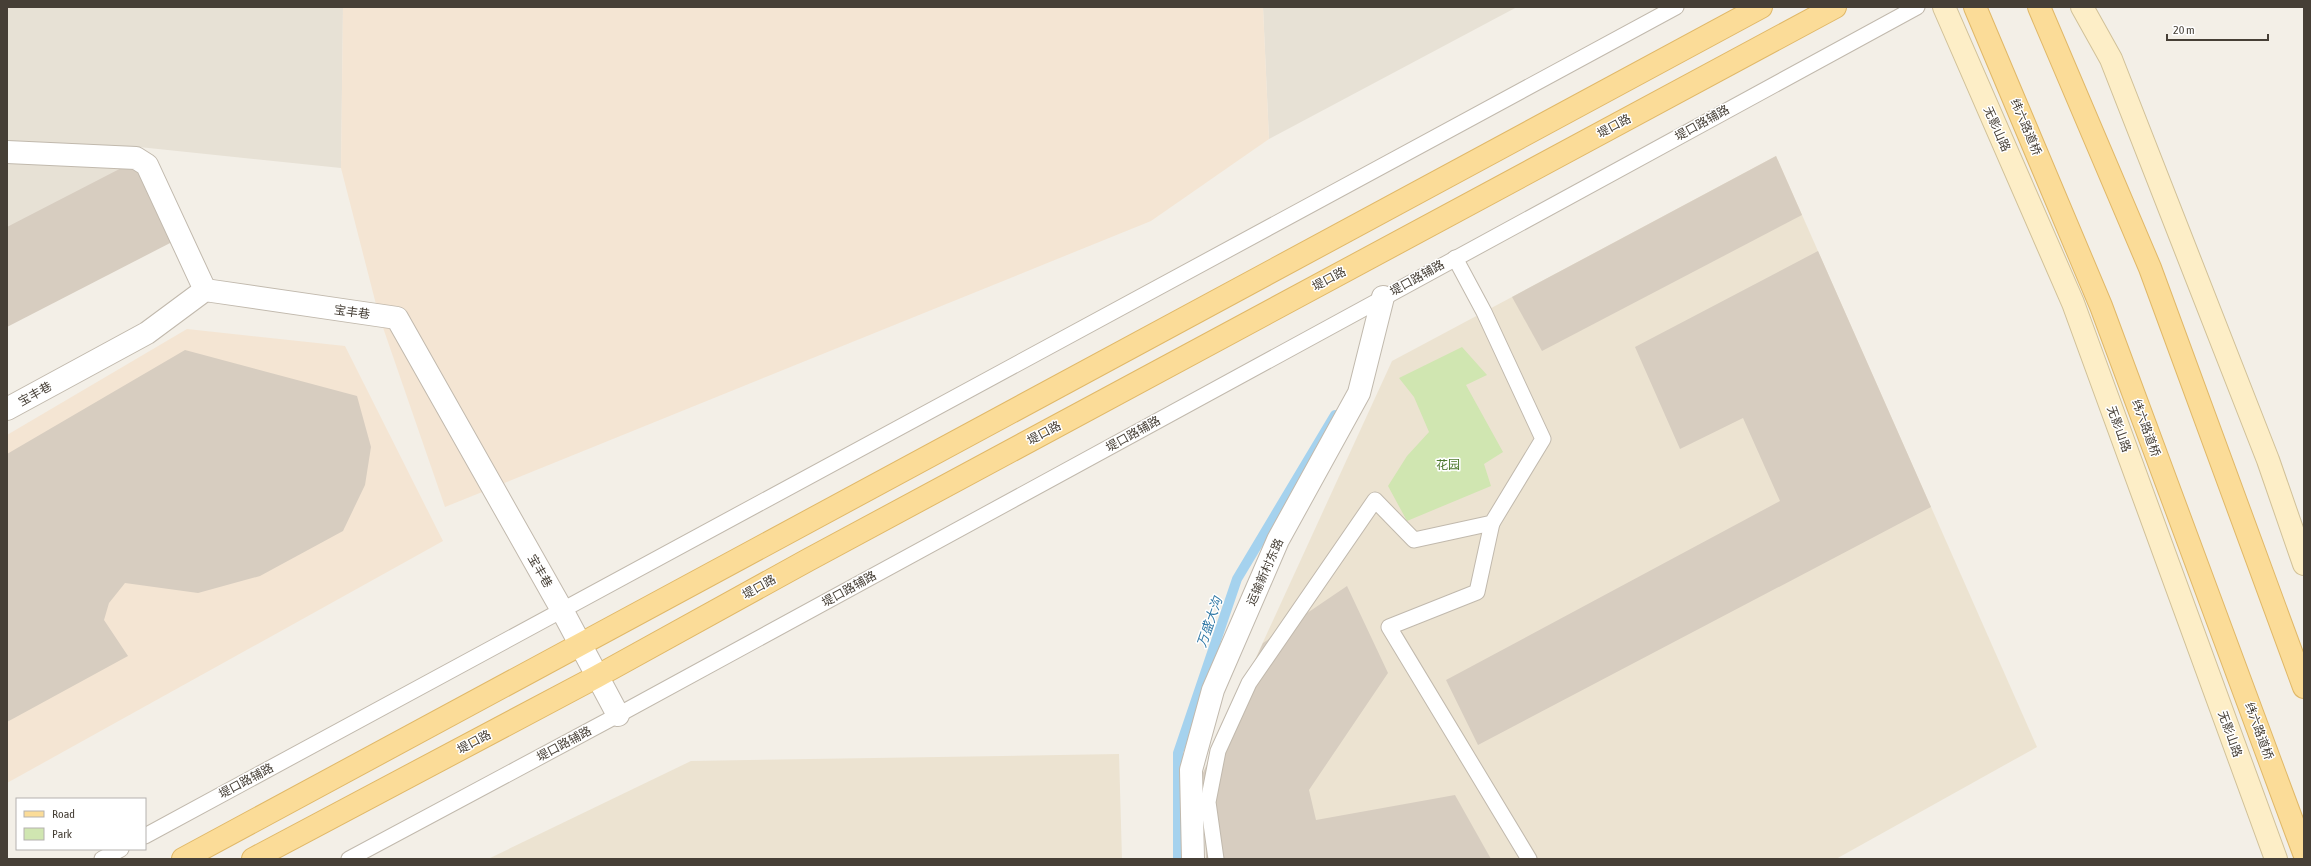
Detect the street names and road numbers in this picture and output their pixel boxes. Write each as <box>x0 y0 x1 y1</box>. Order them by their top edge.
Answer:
street label: 纬六路道桥 <box>2008 97 2044 157</box>
street label: 堤口路辅路 <box>1672 102 1732 144</box>
street label: 无影山路 <box>1981 104 2013 154</box>
street label: 堤口路 <box>1595 111 1633 141</box>
street label: 堤口路辅路 <box>1387 257 1447 299</box>
street label: 堤口路 <box>1310 264 1348 294</box>
street label: 宝丰巷 <box>333 303 371 321</box>
street label: 宝丰巷 <box>16 379 54 409</box>
street label: 纬六路道桥 <box>2129 397 2163 459</box>
street label: 无影山路 <box>2104 404 2134 454</box>
street label: 堤口路辅路 <box>1103 413 1163 455</box>
street label: 堤口路 <box>1025 418 1063 448</box>
street label: 运输新村东路 <box>1244 536 1286 608</box>
street label: 宝丰巷 <box>525 552 555 590</box>
street label: 堤口路辅路 <box>819 568 879 610</box>
street label: 堤口路 <box>740 572 778 602</box>
street label: 纬六路道桥 <box>2242 700 2276 762</box>
street label: 无影山路 <box>2215 709 2245 759</box>
street label: 堤口路辅路 <box>534 724 594 764</box>
street label: 堤口路 <box>455 727 493 757</box>
street label: 堤口路辅路 <box>216 761 276 801</box>

